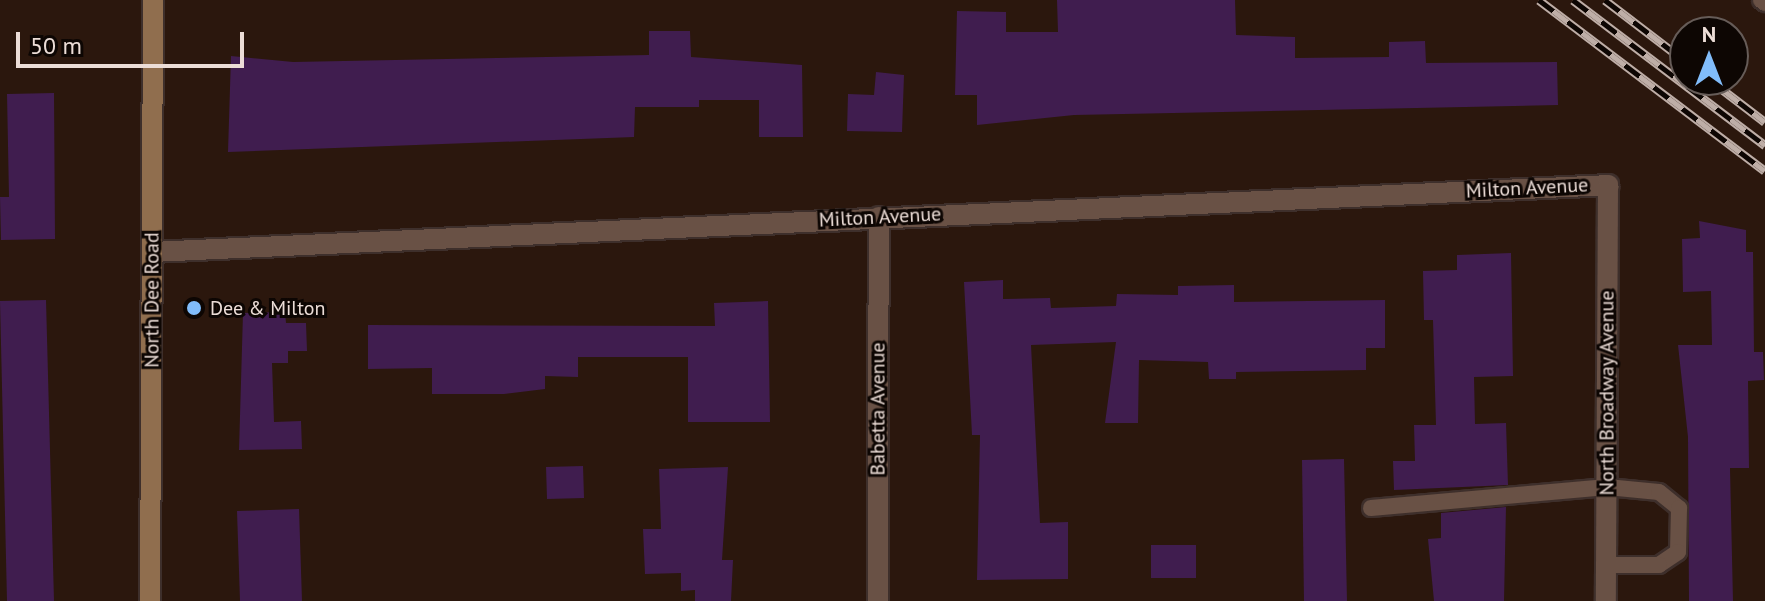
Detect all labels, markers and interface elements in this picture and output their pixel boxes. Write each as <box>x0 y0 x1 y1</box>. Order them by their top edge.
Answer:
scale bar <box>20 16 248 66</box>
north arrow <box>1669 16 1749 96</box>
text: N <box>1702 20 1716 48</box>
text: 50 m <box>30 30 82 61</box>
street label: Milton Avenue <box>1465 173 1589 203</box>
street label: Milton Avenue <box>818 202 942 232</box>
street label: North Dee Road <box>140 232 164 368</box>
street label: North Broadway Avenue <box>1595 290 1619 496</box>
place label: Dee & Milton <box>210 296 325 320</box>
marker: Dee & Milton <box>185 299 203 317</box>
street label: Babetta Avenue <box>866 342 890 476</box>

